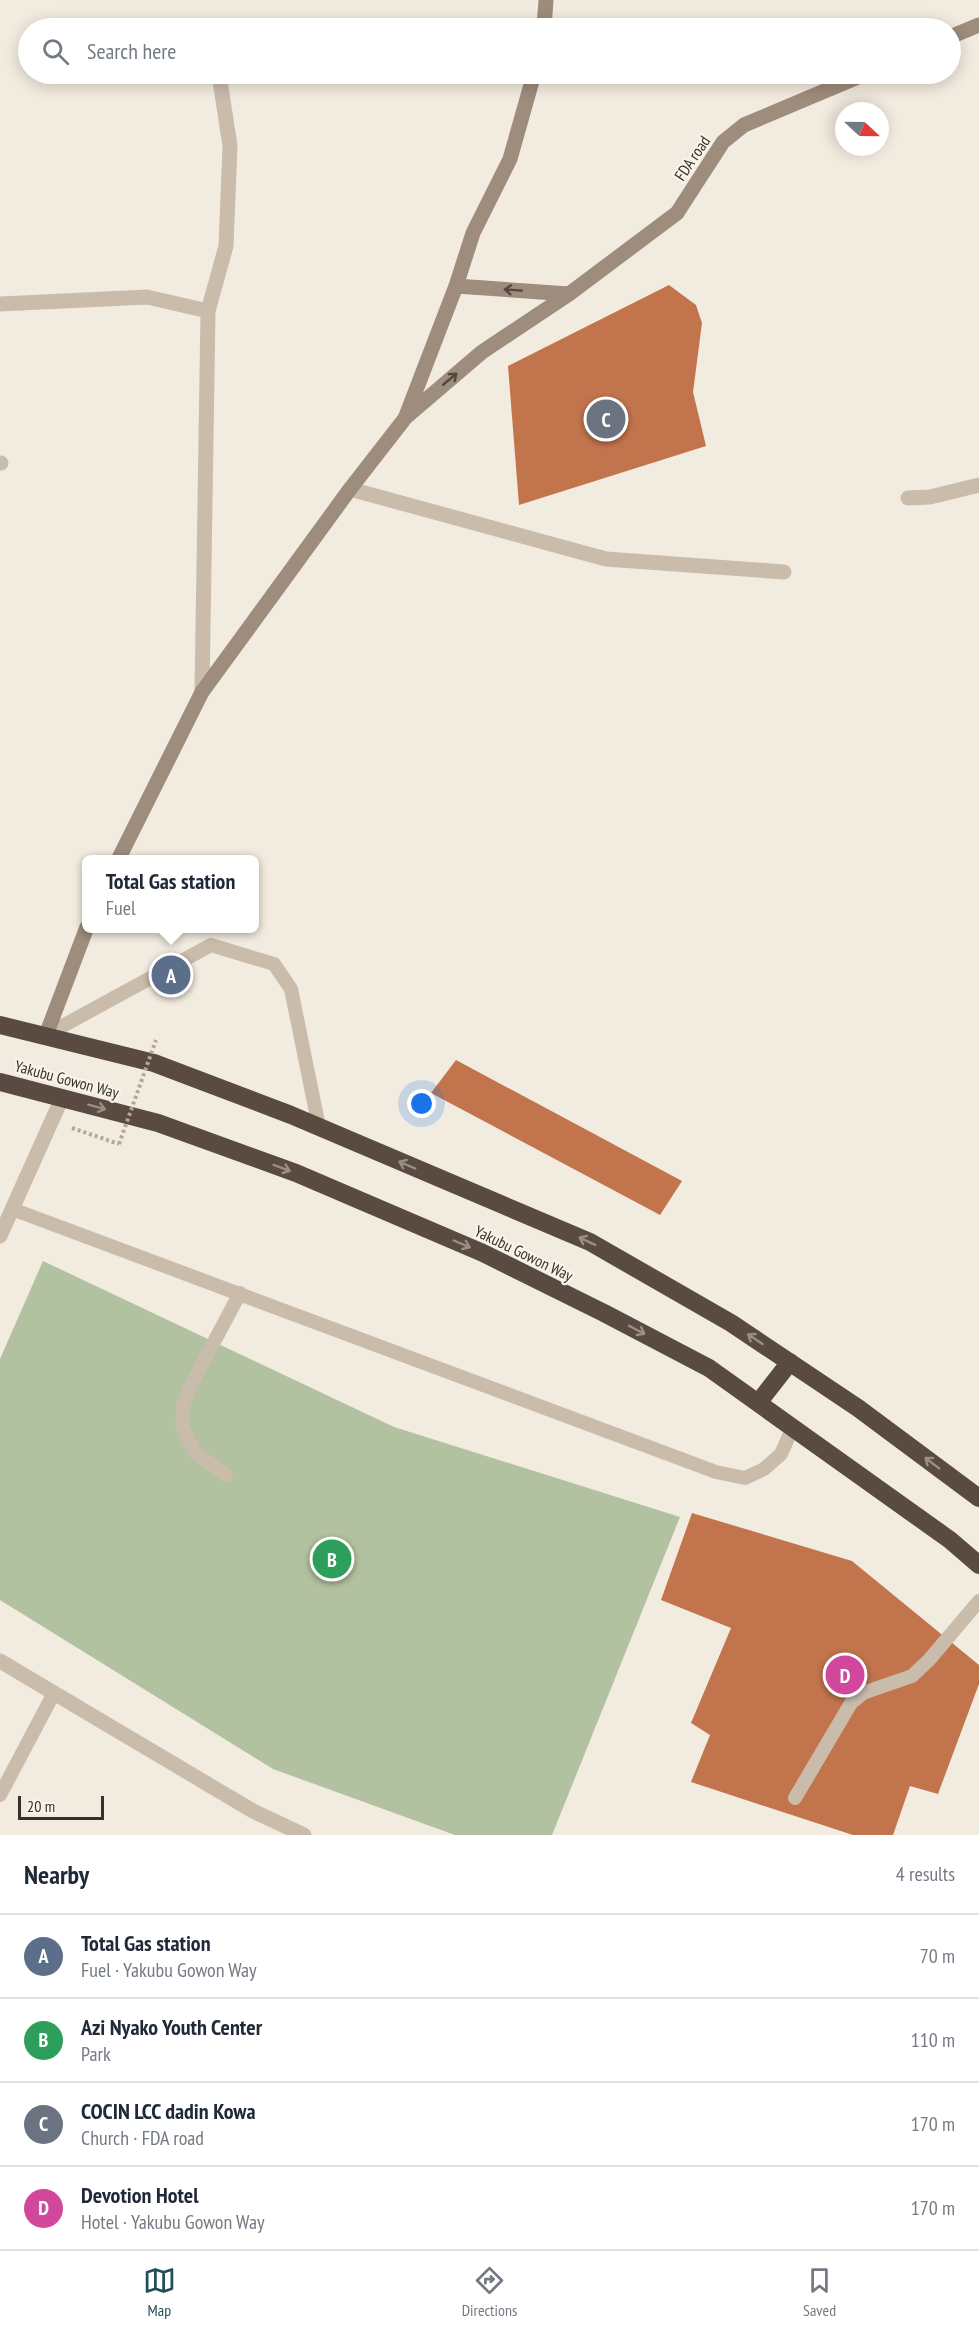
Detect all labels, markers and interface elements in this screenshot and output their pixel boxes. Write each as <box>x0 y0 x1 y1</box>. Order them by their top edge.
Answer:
search box <box>18 18 961 84</box>
icon: search <box>39 35 72 68</box>
text: Search here <box>87 37 176 65</box>
north arrow <box>835 102 889 156</box>
street label: FDA road <box>670 132 714 184</box>
one-way arrow <box>503 284 523 295</box>
one-way arrow <box>442 373 458 386</box>
pin: C <box>586 396 626 442</box>
popup <box>82 855 259 933</box>
text: Total Gas station <box>106 867 235 895</box>
text: Fuel <box>106 895 136 921</box>
pin: A <box>152 952 190 998</box>
street label: Yakubu Gowon Way <box>13 1056 121 1102</box>
your location <box>407 1089 436 1118</box>
one-way arrow <box>87 1102 106 1114</box>
one-way arrow <box>399 1159 417 1170</box>
one-way arrow <box>272 1163 291 1174</box>
street label: Yakubu Gowon Way <box>472 1221 576 1285</box>
one-way arrow <box>578 1235 596 1247</box>
one-way arrow <box>452 1239 470 1250</box>
one-way arrow <box>627 1325 645 1336</box>
one-way arrow <box>747 1333 764 1345</box>
one-way arrow <box>924 1457 940 1470</box>
pin: B <box>312 1536 352 1582</box>
pin: D <box>826 1652 864 1698</box>
scale bar <box>18 1793 104 1820</box>
text: 20 m <box>27 1796 55 1816</box>
text: Nearby <box>24 1858 89 1891</box>
text: 4 results <box>896 1861 955 1887</box>
text: Total Gas station <box>81 1929 211 1957</box>
text: A <box>38 1943 49 1969</box>
text: 70 m <box>920 1943 955 1969</box>
text: Fuel · Yakubu Gowon Way <box>81 1957 257 1983</box>
text: Azi Nyako Youth Center <box>81 2013 262 2041</box>
text: B <box>39 2027 48 2053</box>
text: 110 m <box>911 2027 955 2053</box>
text: Park <box>81 2041 111 2067</box>
text: COCIN LCC dadin Kowa <box>81 2097 256 2125</box>
text: C <box>39 2111 48 2137</box>
text: 170 m <box>911 2111 955 2137</box>
text: Church · FDA road <box>81 2125 204 2151</box>
text: Devotion Hotel <box>81 2181 199 2209</box>
text: D <box>38 2195 49 2221</box>
text: 170 m <box>911 2195 955 2221</box>
text: Hotel · Yakubu Gowon Way <box>81 2209 264 2235</box>
tab: Map <box>143 2264 176 2320</box>
tab: Directions <box>462 2264 517 2320</box>
tab: Saved <box>803 2264 836 2320</box>

